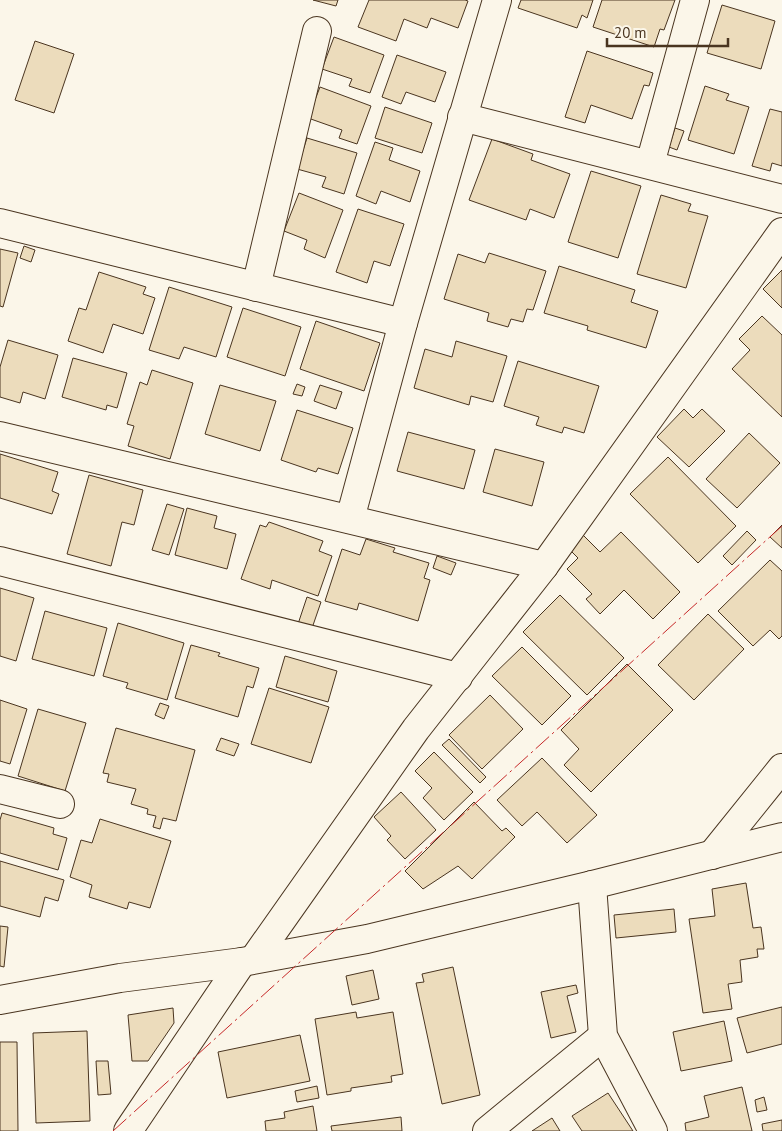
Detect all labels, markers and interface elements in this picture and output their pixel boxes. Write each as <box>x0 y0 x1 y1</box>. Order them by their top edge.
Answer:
scale bar <box>607 15 728 47</box>
text: 20 m <box>614 23 647 42</box>

